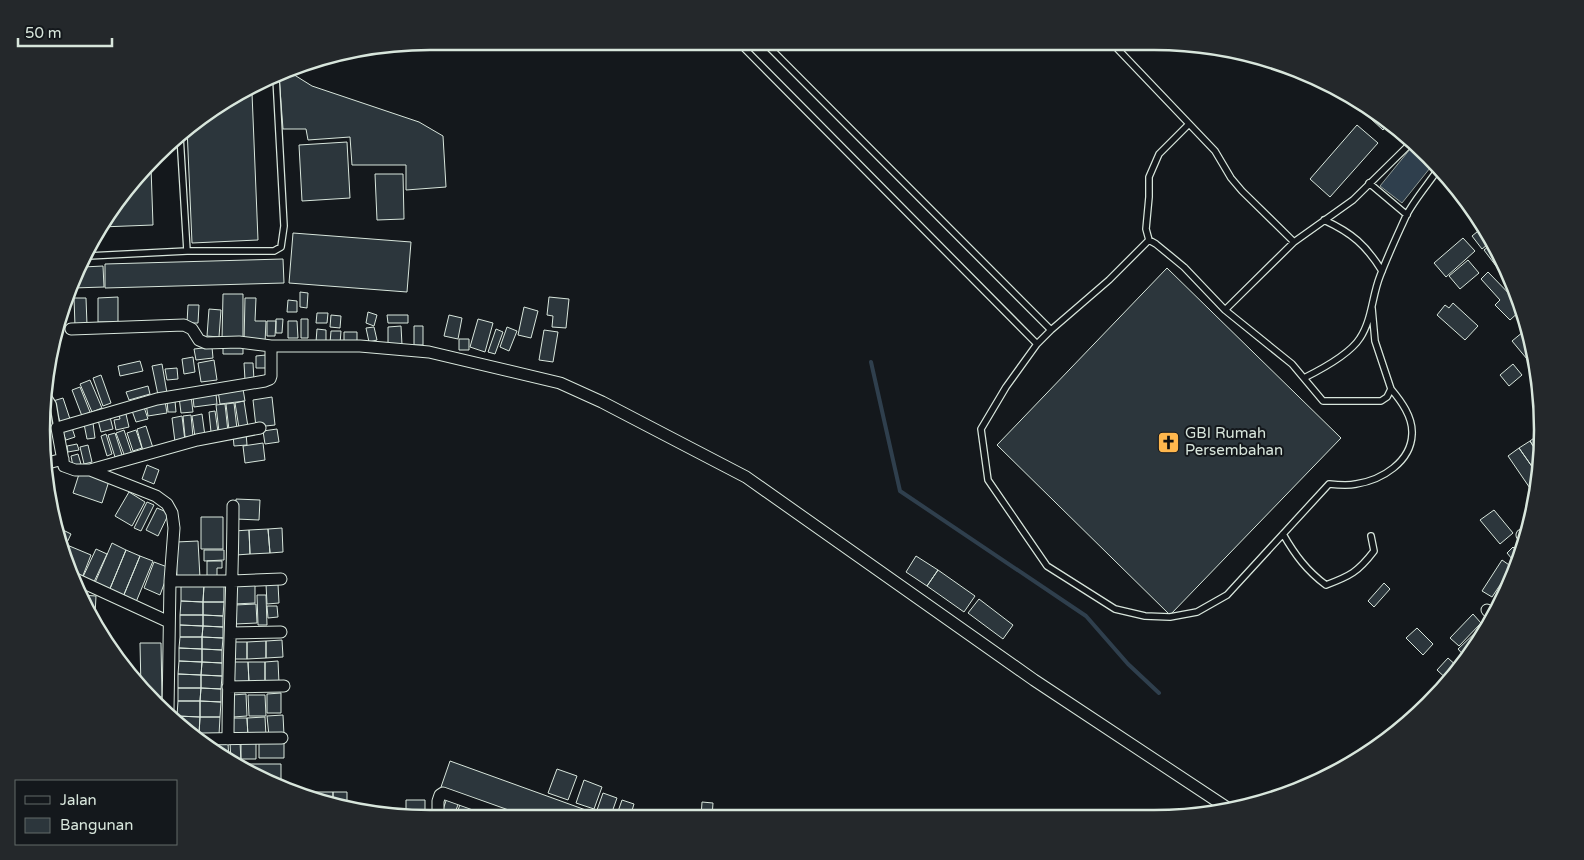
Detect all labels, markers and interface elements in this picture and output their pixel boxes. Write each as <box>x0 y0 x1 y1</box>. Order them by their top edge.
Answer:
scale bar <box>18 15 111 47</box>
text: 50 m <box>25 24 62 42</box>
place label: GBI Rumah Persembahan <box>1185 424 1283 459</box>
church icon: GBI Rumah Persembahan <box>1157 430 1181 454</box>
legend <box>15 780 178 845</box>
text: Jalan <box>60 791 97 809</box>
text: Bangunan <box>60 816 133 834</box>

